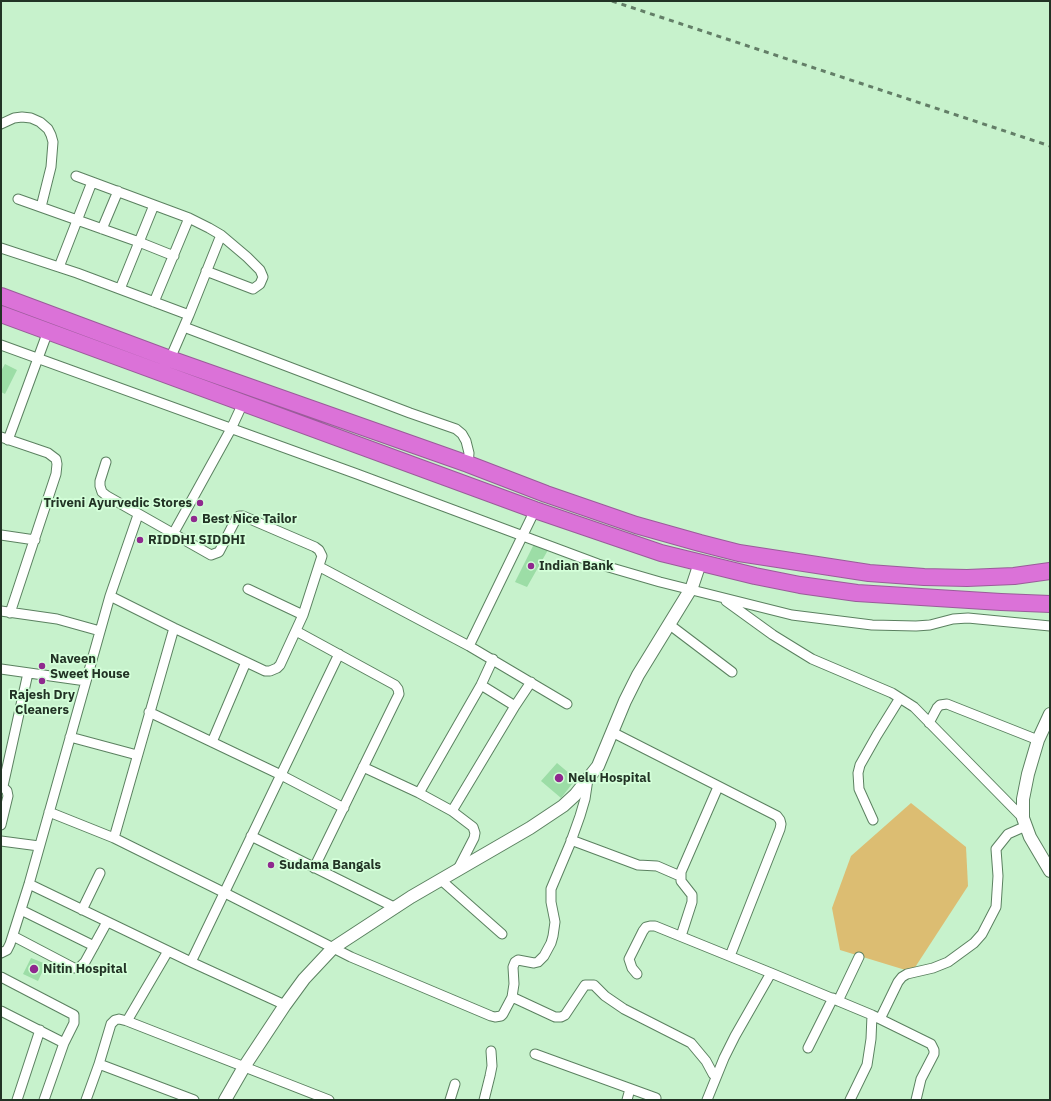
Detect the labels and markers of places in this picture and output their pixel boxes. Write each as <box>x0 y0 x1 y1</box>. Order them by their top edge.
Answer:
place label: Triveni Ayurvedic Stores <box>44 495 192 511</box>
marker: Triveni Ayurvedic Stores <box>195 498 205 508</box>
place label: Best Nice Tailor <box>202 511 297 527</box>
marker: Best Nice Tailor <box>189 514 199 524</box>
place label: RIDDHI SIDDHI <box>148 532 245 548</box>
marker: RIDDHI SIDDHI <box>135 535 145 545</box>
place label: Indian Bank <box>539 558 614 574</box>
marker: Indian Bank <box>526 561 536 571</box>
place label: Naveen Sweet House <box>50 651 130 682</box>
marker: Naveen Sweet House <box>37 661 47 671</box>
marker: Rajesh Dry Cleaners <box>37 676 47 686</box>
place label: Rajesh Dry Cleaners <box>9 687 75 718</box>
place label: Nelu Hospital <box>568 770 651 786</box>
marker: Nelu Hospital <box>553 772 565 784</box>
place label: Sudama Bangals <box>279 857 381 873</box>
marker: Sudama Bangals <box>266 860 276 870</box>
place label: Nitin Hospital <box>43 961 127 977</box>
marker: Nitin Hospital <box>28 963 40 975</box>

